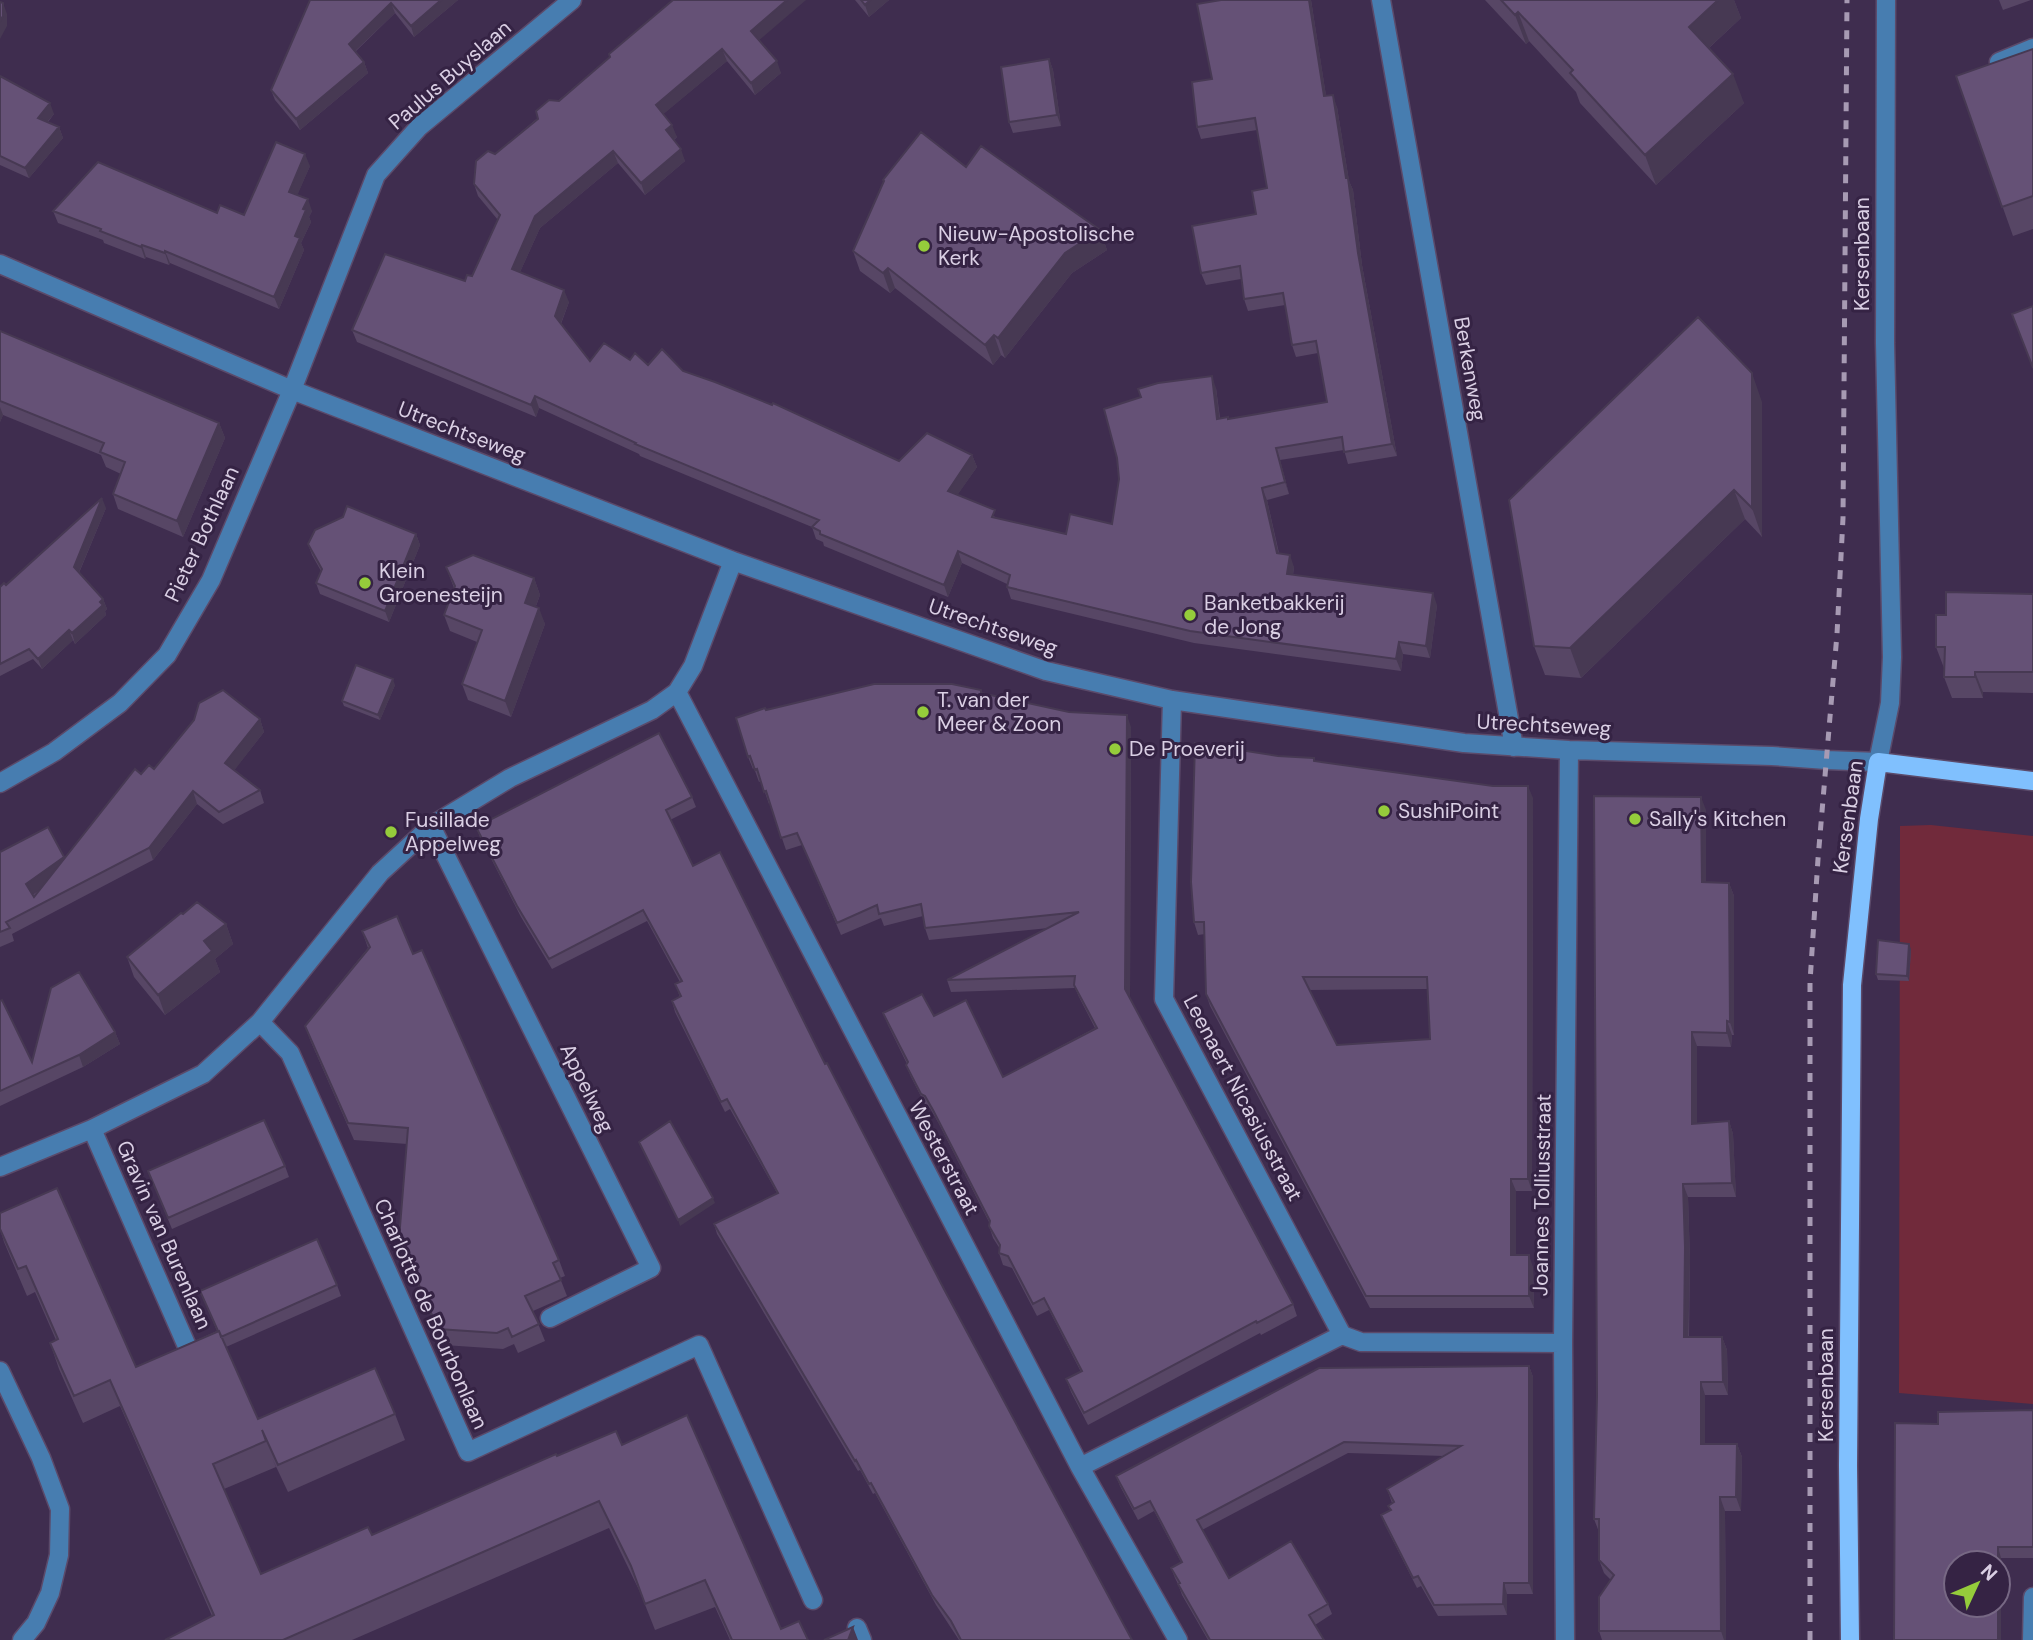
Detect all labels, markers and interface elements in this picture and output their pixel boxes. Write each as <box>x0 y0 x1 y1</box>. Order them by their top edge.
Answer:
street label: Paulus Buyslaan <box>383 14 517 136</box>
street label: Kersenbaan <box>1848 197 1876 311</box>
place label: Nieuw-Apostolische Kerk <box>938 220 1135 272</box>
marker: Nieuw-Apostolische Kerk <box>916 238 932 254</box>
street label: Berkenweg <box>1447 315 1493 424</box>
street label: Utrechtseweg <box>394 395 530 469</box>
street label: Pieter Bothlaan <box>158 462 246 606</box>
place label: Klein Groenesteijn <box>379 557 503 609</box>
marker: Klein Groenesteijn <box>357 575 373 591</box>
place label: Banketbakkerij de Jong <box>1204 589 1345 641</box>
street label: Utrechtseweg <box>925 592 1062 662</box>
marker: Banketbakkerij de Jong <box>1182 607 1198 623</box>
place label: T. van der Meer & Zoon <box>937 686 1061 738</box>
marker: T. van der Meer & Zoon <box>915 704 931 720</box>
street label: Utrechtseweg <box>1476 707 1612 743</box>
place label: De Proeverij <box>1129 735 1245 763</box>
marker: De Proeverij <box>1107 741 1123 757</box>
street label: Kersenbaan <box>1826 759 1870 875</box>
place label: SushiPoint <box>1398 797 1499 825</box>
marker: SushiPoint <box>1376 803 1392 819</box>
place label: Sally's Kitchen <box>1649 805 1786 833</box>
place label: Fusillade Appelweg <box>405 806 501 858</box>
marker: Sally's Kitchen <box>1627 811 1643 827</box>
marker: Fusillade Appelweg <box>383 824 399 840</box>
street label: Leenaert Nicasiusstraat <box>1177 990 1309 1206</box>
street label: Appelweg <box>553 1039 621 1138</box>
street label: Joannes Tolliusstraat <box>1526 1093 1558 1297</box>
street label: Westerstraat <box>902 1096 986 1220</box>
street label: Gravin van Burenlaan <box>110 1136 218 1334</box>
street label: Charlotte de Bourbonlaan <box>367 1194 495 1434</box>
street label: Kersenbaan <box>1812 1328 1840 1442</box>
north arrow <box>1942 1549 2012 1619</box>
text: N <box>1975 1559 2003 1586</box>

